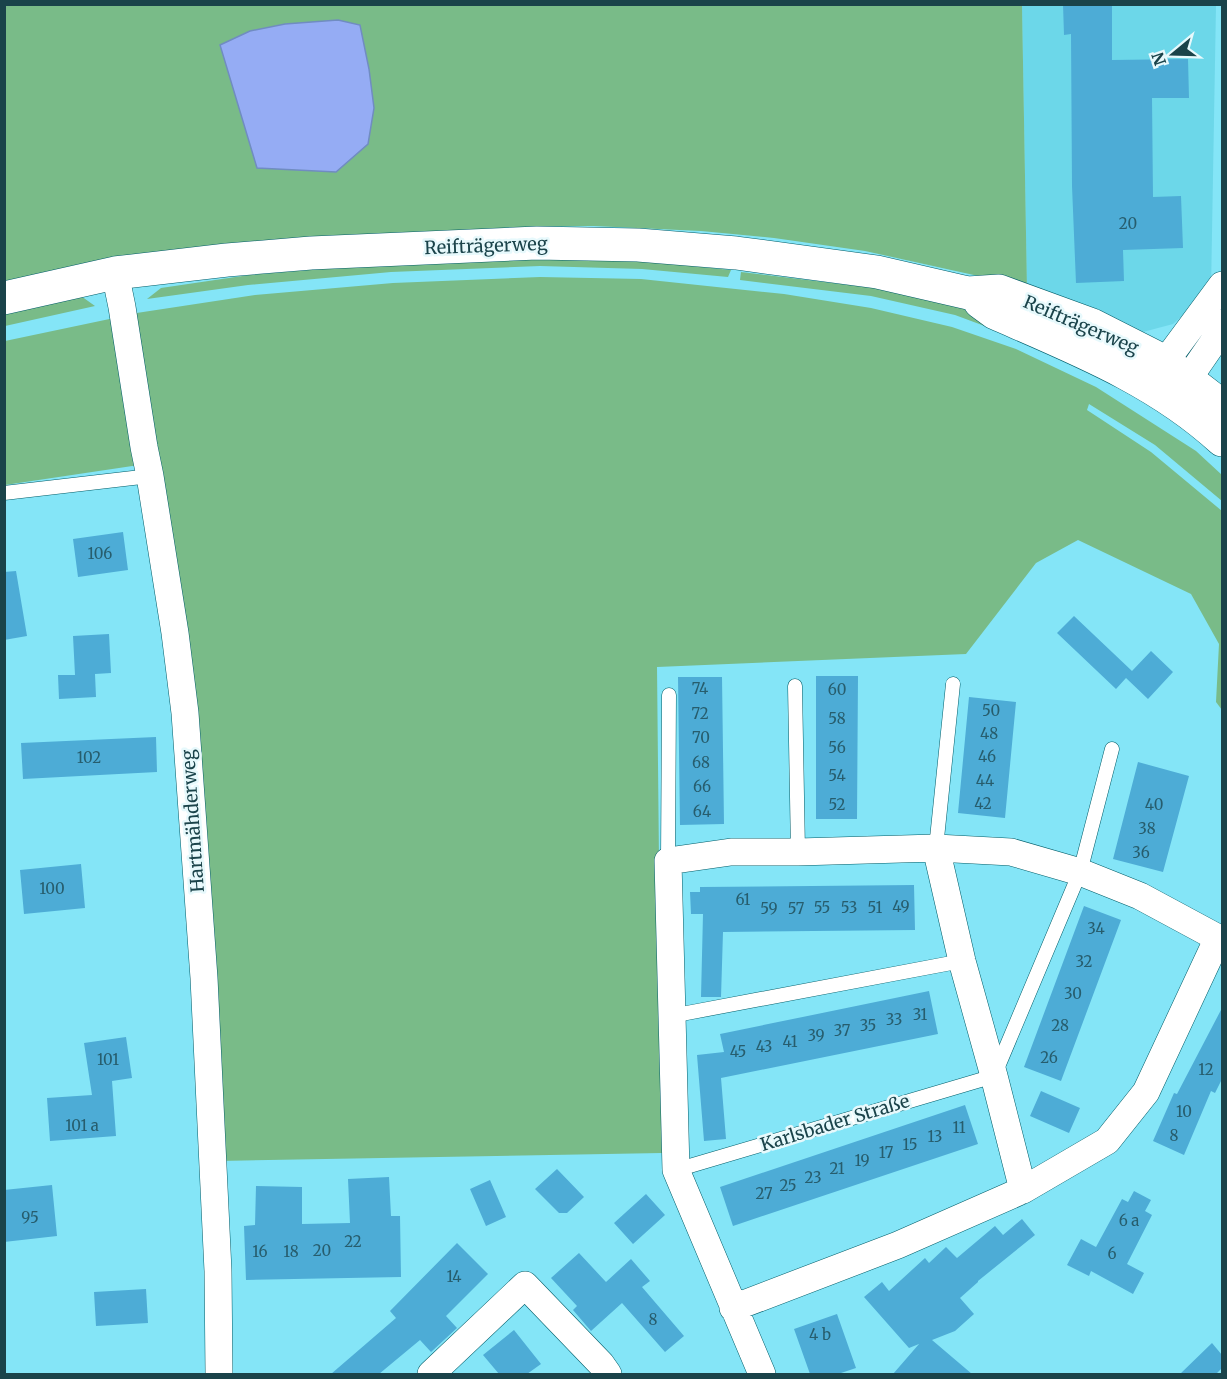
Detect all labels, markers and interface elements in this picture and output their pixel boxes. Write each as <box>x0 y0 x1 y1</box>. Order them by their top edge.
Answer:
north arrow <box>1143 24 1203 84</box>
text: N <box>1147 49 1170 68</box>
house number: 20 <box>1119 214 1137 233</box>
street label: Reifträgerweg <box>424 232 548 259</box>
street label: Reifträgerweg <box>1020 290 1143 359</box>
house number: 106 <box>88 544 112 563</box>
house number: 74 <box>692 679 708 698</box>
house number: 60 <box>828 680 846 699</box>
house number: 50 <box>982 701 1000 720</box>
house number: 72 <box>691 704 709 723</box>
house number: 58 <box>828 709 846 728</box>
house number: 48 <box>980 724 998 743</box>
house number: 70 <box>692 728 710 747</box>
house number: 56 <box>828 738 846 757</box>
house number: 46 <box>978 747 996 766</box>
house number: 102 <box>77 748 101 767</box>
street label: Hartmähderweg <box>176 749 209 893</box>
house number: 68 <box>692 753 710 772</box>
house number: 54 <box>828 766 846 785</box>
house number: 44 <box>976 771 994 790</box>
house number: 66 <box>693 777 711 796</box>
house number: 42 <box>974 794 992 813</box>
house number: 52 <box>828 795 846 814</box>
house number: 40 <box>1145 795 1163 814</box>
house number: 64 <box>693 802 711 821</box>
house number: 38 <box>1138 819 1156 838</box>
house number: 36 <box>1132 843 1150 862</box>
house number: 100 <box>39 879 65 898</box>
house number: 61 <box>736 890 751 909</box>
house number: 49 <box>892 897 910 916</box>
house number: 55 <box>814 898 830 917</box>
house number: 53 <box>841 898 857 917</box>
house number: 51 <box>868 898 883 917</box>
house number: 59 <box>760 899 778 918</box>
house number: 57 <box>788 899 805 918</box>
house number: 34 <box>1087 919 1105 938</box>
house number: 32 <box>1075 952 1093 971</box>
house number: 30 <box>1064 984 1082 1003</box>
house number: 31 <box>913 1005 928 1024</box>
house number: 33 <box>886 1010 902 1029</box>
house number: 35 <box>860 1016 876 1035</box>
house number: 28 <box>1051 1016 1069 1035</box>
house number: 37 <box>834 1021 851 1040</box>
house number: 39 <box>807 1026 825 1045</box>
house number: 41 <box>783 1032 798 1051</box>
house number: 43 <box>756 1037 772 1056</box>
house number: 45 <box>730 1042 746 1061</box>
house number: 26 <box>1040 1048 1058 1067</box>
house number: 101 <box>97 1050 119 1069</box>
house number: 12 <box>1198 1060 1214 1079</box>
street label: Karlsbader Straße <box>758 1089 912 1156</box>
house number: 10 <box>1176 1102 1192 1121</box>
house number: 101 a <box>65 1116 99 1135</box>
house number: 11 <box>952 1118 966 1137</box>
house number: 8 <box>1170 1126 1179 1145</box>
house number: 13 <box>928 1127 942 1146</box>
house number: 15 <box>902 1135 918 1154</box>
house number: 17 <box>879 1143 894 1162</box>
house number: 19 <box>854 1151 870 1170</box>
house number: 21 <box>829 1159 845 1178</box>
house number: 23 <box>805 1168 821 1187</box>
house number: 25 <box>779 1176 797 1195</box>
house number: 27 <box>756 1184 773 1203</box>
house number: 95 <box>21 1208 39 1227</box>
house number: 6 a <box>1119 1211 1139 1230</box>
house number: 22 <box>344 1232 362 1251</box>
house number: 20 <box>313 1241 331 1260</box>
house number: 16 <box>252 1242 268 1261</box>
house number: 18 <box>283 1242 299 1261</box>
house number: 6 <box>1107 1244 1117 1263</box>
house number: 14 <box>446 1267 462 1286</box>
house number: 8 <box>649 1310 658 1329</box>
house number: 4 b <box>809 1325 831 1344</box>

